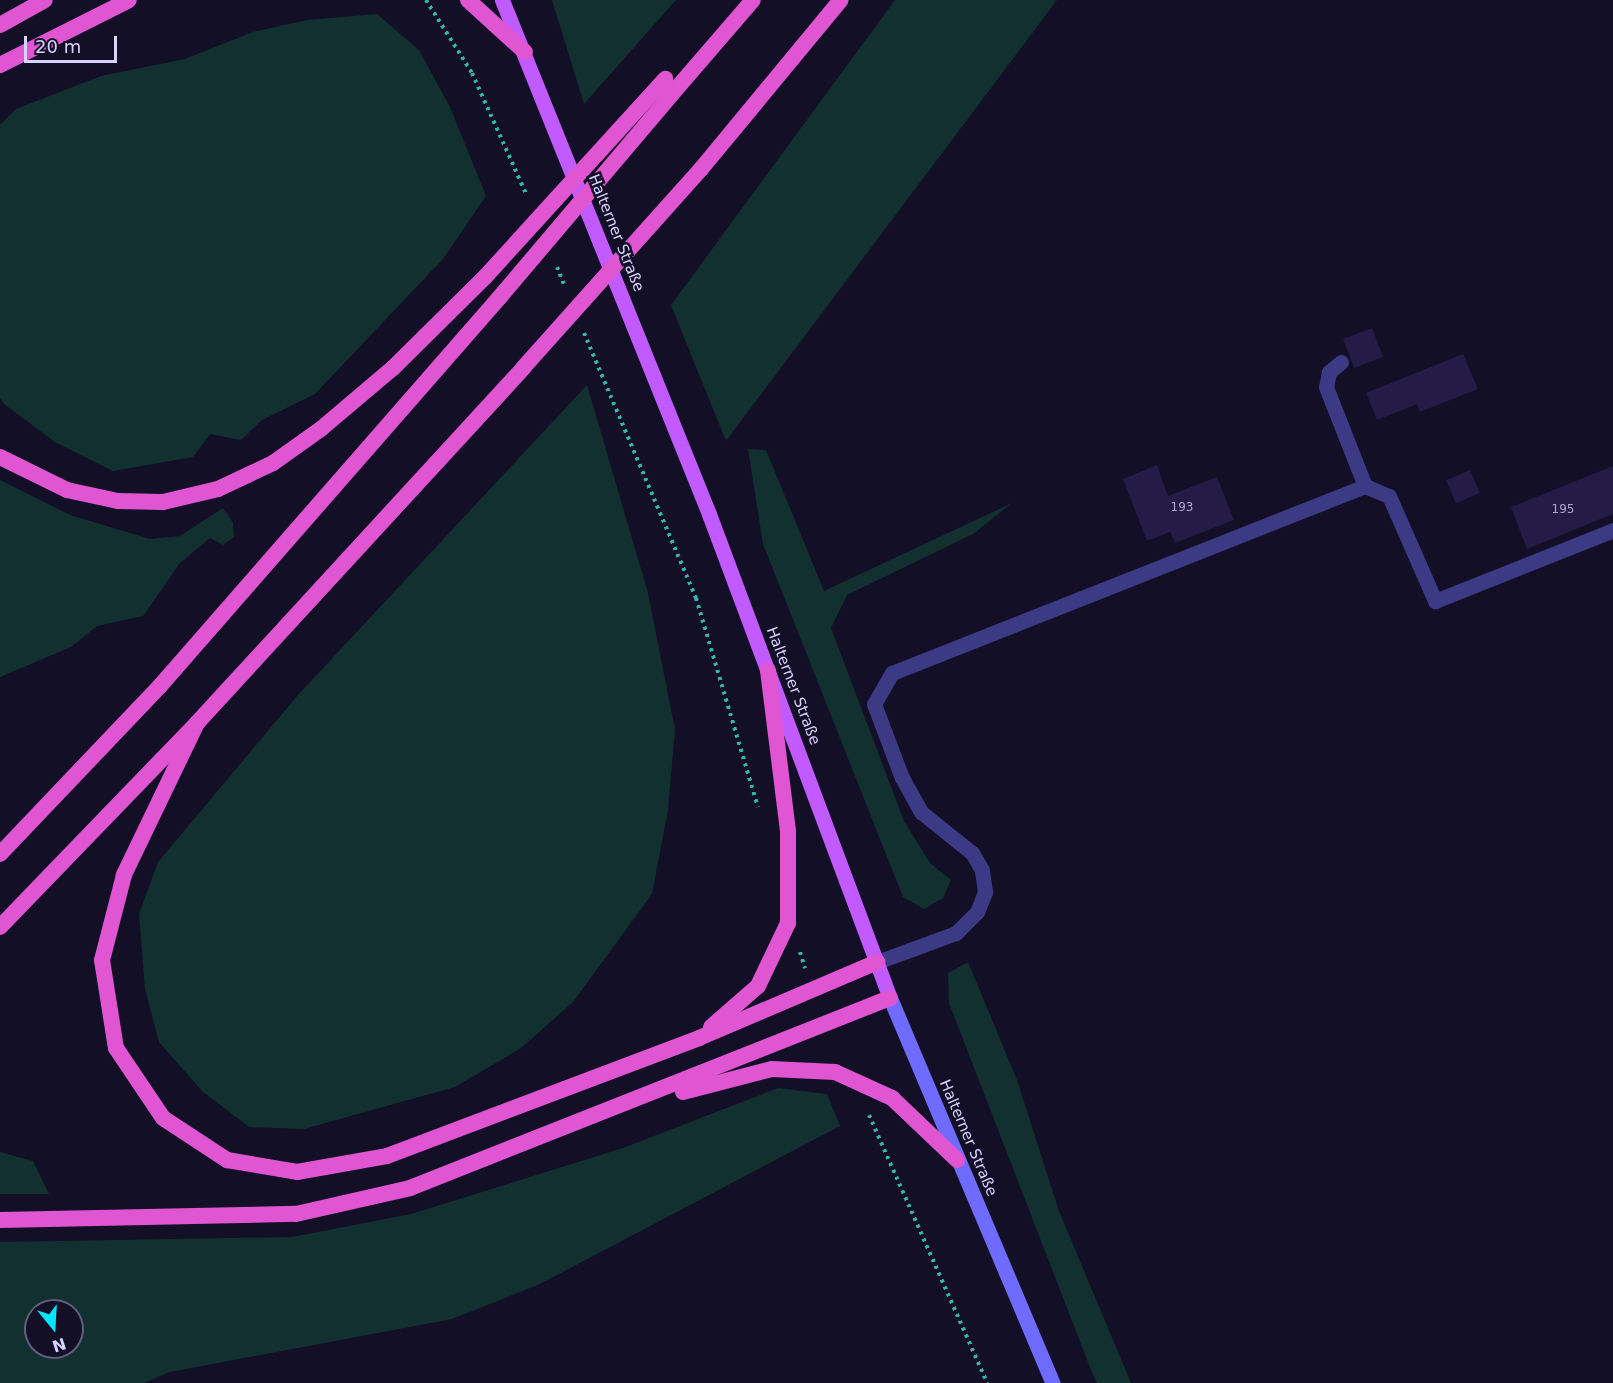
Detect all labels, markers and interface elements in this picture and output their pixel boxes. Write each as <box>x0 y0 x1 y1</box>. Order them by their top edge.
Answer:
scale bar <box>27 24 120 62</box>
text: 20 m <box>35 36 81 57</box>
street label: Halterner Straße <box>584 172 648 294</box>
house number: 193 <box>1171 501 1193 515</box>
house number: 195 <box>1552 503 1574 517</box>
street label: Halterner Straße <box>762 625 824 747</box>
street label: Halterner Straße <box>935 1077 1001 1199</box>
north arrow <box>24 1299 84 1359</box>
text: N <box>50 1334 68 1356</box>

